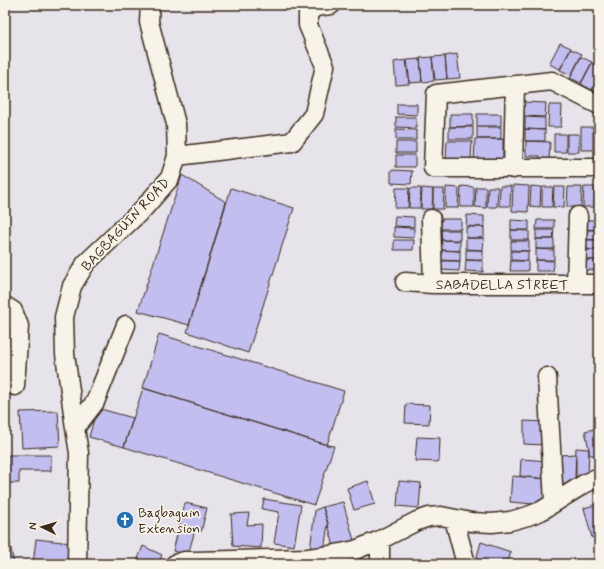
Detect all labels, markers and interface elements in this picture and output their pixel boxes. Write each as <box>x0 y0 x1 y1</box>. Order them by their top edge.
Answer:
street label: BAGBAGUIN ROAD <box>78 174 174 275</box>
street label: SABADELLA STREET <box>436 276 568 294</box>
place label: Bagbaguin Extension <box>138 504 200 538</box>
north arrow <box>22 507 62 547</box>
church icon: Bagbaguin Extension <box>115 510 135 530</box>
text: N <box>26 522 40 530</box>

